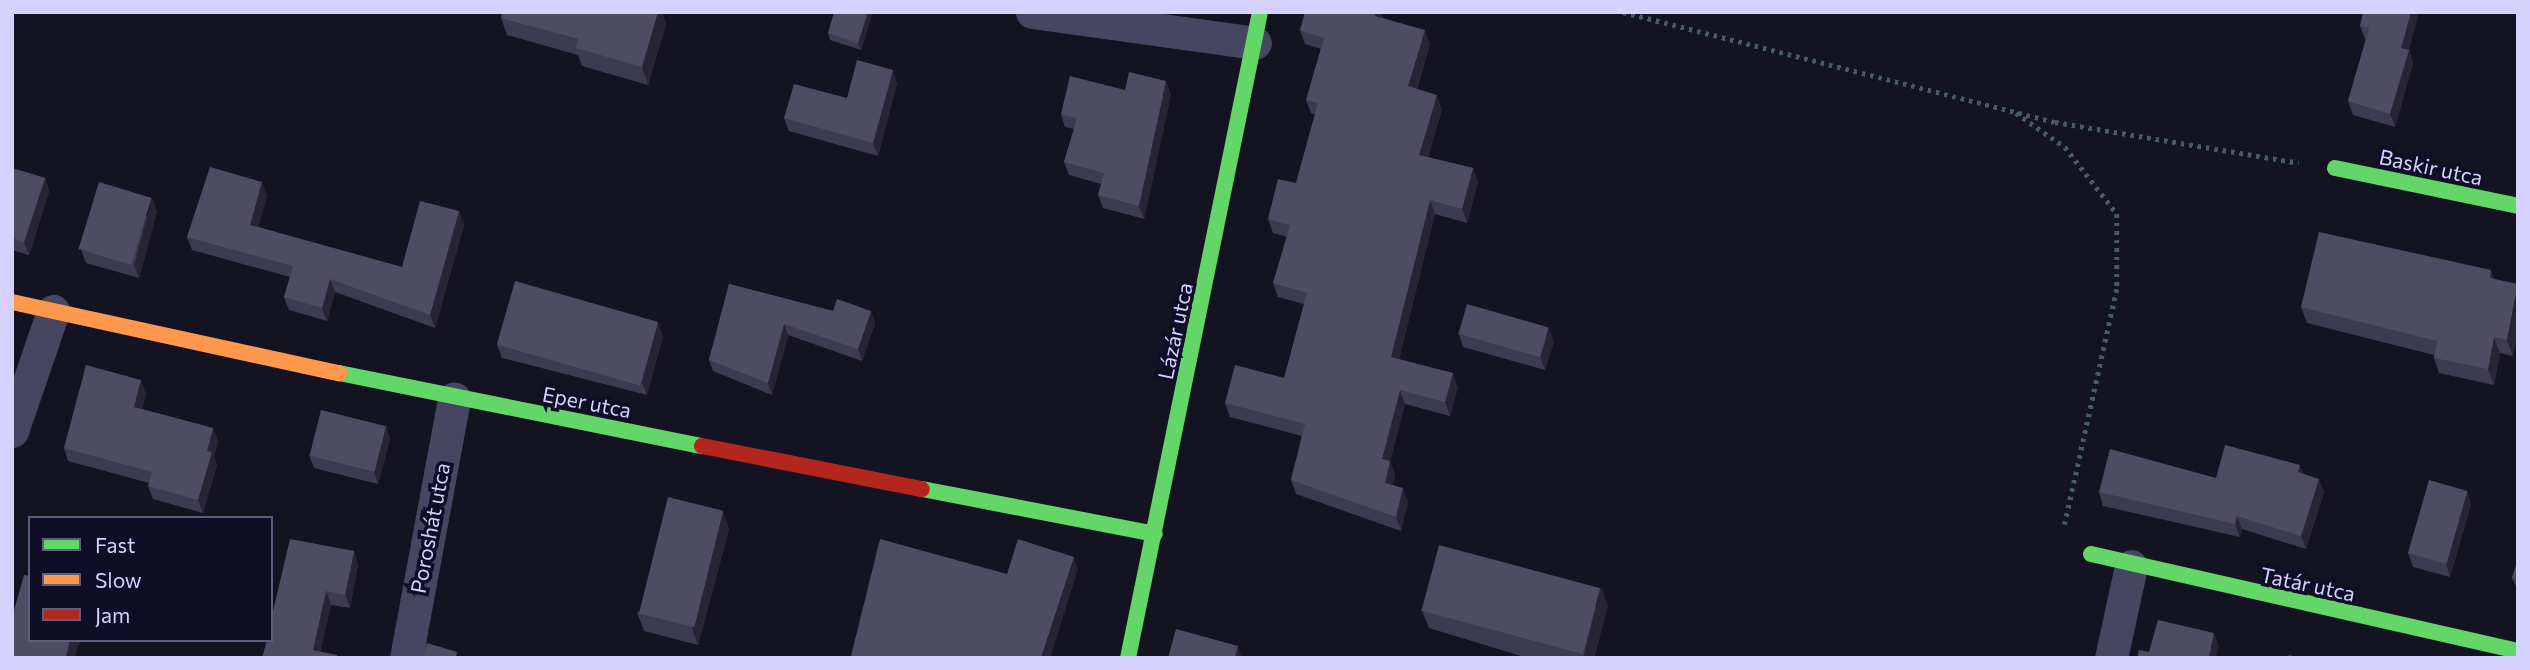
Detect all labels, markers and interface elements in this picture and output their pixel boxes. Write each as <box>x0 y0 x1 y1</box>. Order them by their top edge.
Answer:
street label: Baskir utca <box>2377 144 2485 190</box>
street label: Lázár utca <box>1152 280 1198 382</box>
street label: Eper utca <box>540 381 634 423</box>
street label: Poroshát utca <box>405 461 455 595</box>
legend <box>28 516 273 642</box>
text: Fast <box>95 532 136 557</box>
street label: Tatár utca <box>2258 562 2358 606</box>
text: Slow <box>95 567 142 592</box>
text: Jam <box>95 602 130 627</box>

